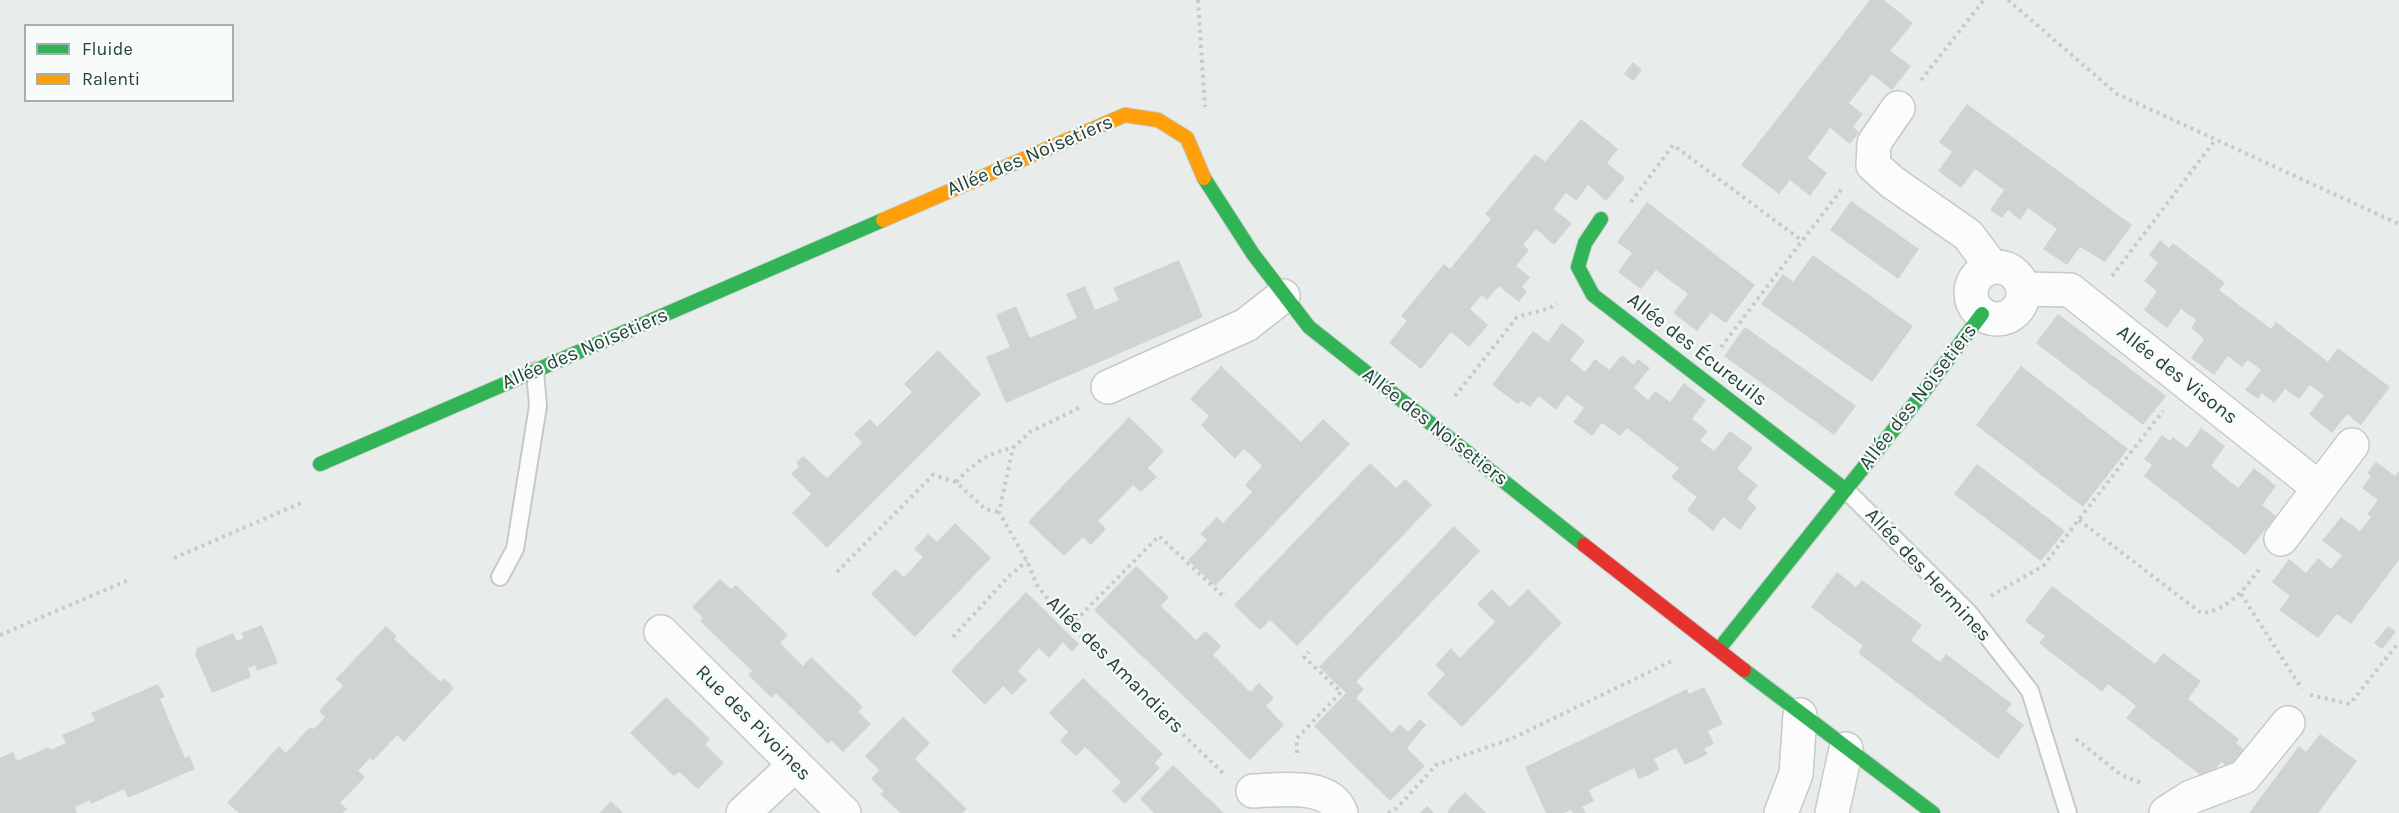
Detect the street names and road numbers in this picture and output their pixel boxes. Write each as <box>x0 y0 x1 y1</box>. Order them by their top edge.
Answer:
street label: Allée des Noisetiers <box>943 110 1117 202</box>
street label: Allée des Écureuils <box>1622 288 1772 412</box>
street label: Allée des Noisetiers <box>498 303 672 395</box>
street label: Allée des Noisetiers <box>1854 319 1982 475</box>
street label: Allée des Visons <box>2112 320 2242 430</box>
street label: Allée des Noisetiers <box>1357 363 1513 491</box>
street label: Allée des Hermines <box>1860 503 1996 647</box>
street label: Allée des Amandiers <box>1041 591 1189 739</box>
street label: Rue des Pivoines <box>690 660 816 786</box>

